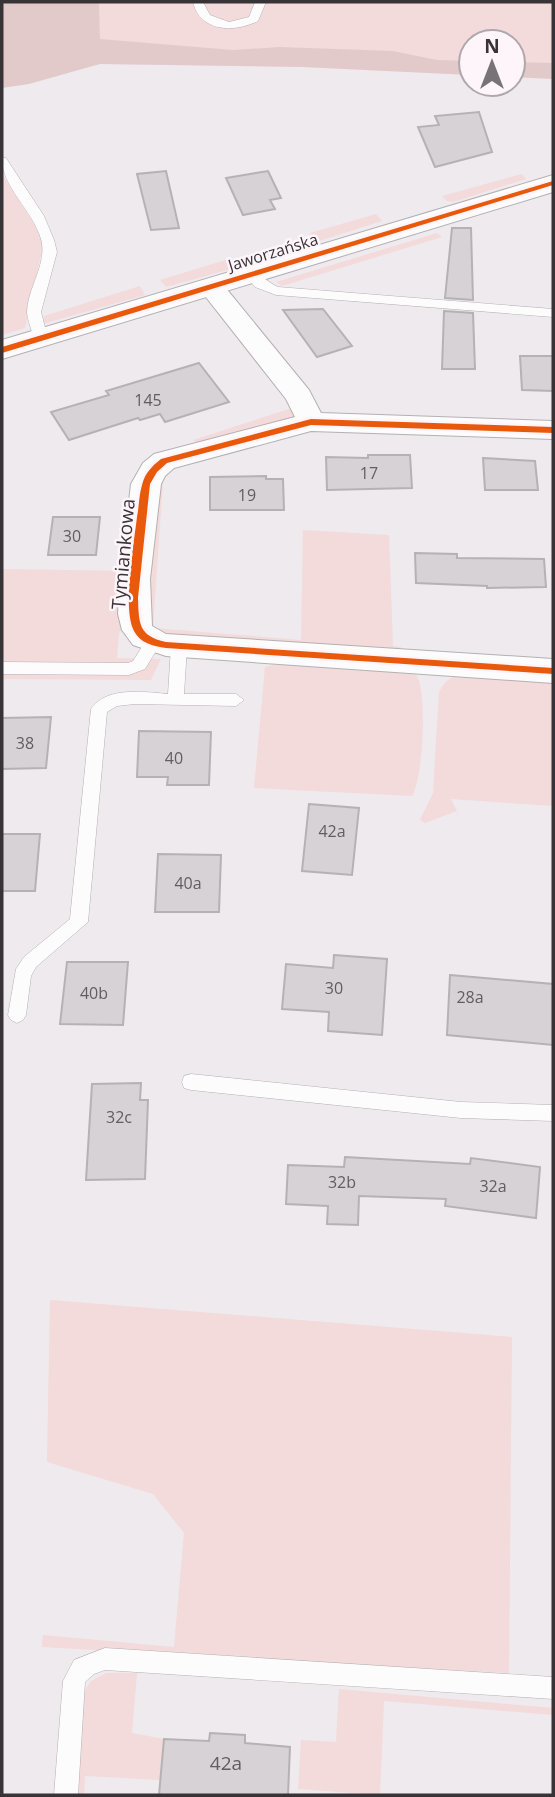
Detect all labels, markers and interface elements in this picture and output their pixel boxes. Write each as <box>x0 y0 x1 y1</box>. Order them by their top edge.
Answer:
north arrow <box>457 28 527 98</box>
text: N <box>484 33 500 59</box>
street label: Jaworzańska <box>223 228 321 277</box>
house number: 145 <box>134 389 162 411</box>
house number: 17 <box>360 462 378 484</box>
house number: 19 <box>238 484 256 506</box>
street label: Tymiankowa <box>105 497 141 611</box>
house number: 30 <box>63 525 81 547</box>
house number: 38 <box>16 732 34 754</box>
house number: 40 <box>165 747 183 769</box>
house number: 42a <box>318 820 346 842</box>
house number: 40a <box>174 872 202 894</box>
house number: 30 <box>325 977 343 999</box>
house number: 40b <box>80 982 108 1004</box>
house number: 28a <box>456 986 484 1008</box>
house number: 32c <box>106 1106 132 1128</box>
house number: 32b <box>328 1171 356 1193</box>
house number: 32a <box>479 1175 507 1197</box>
house number: 42a <box>210 1750 242 1776</box>

